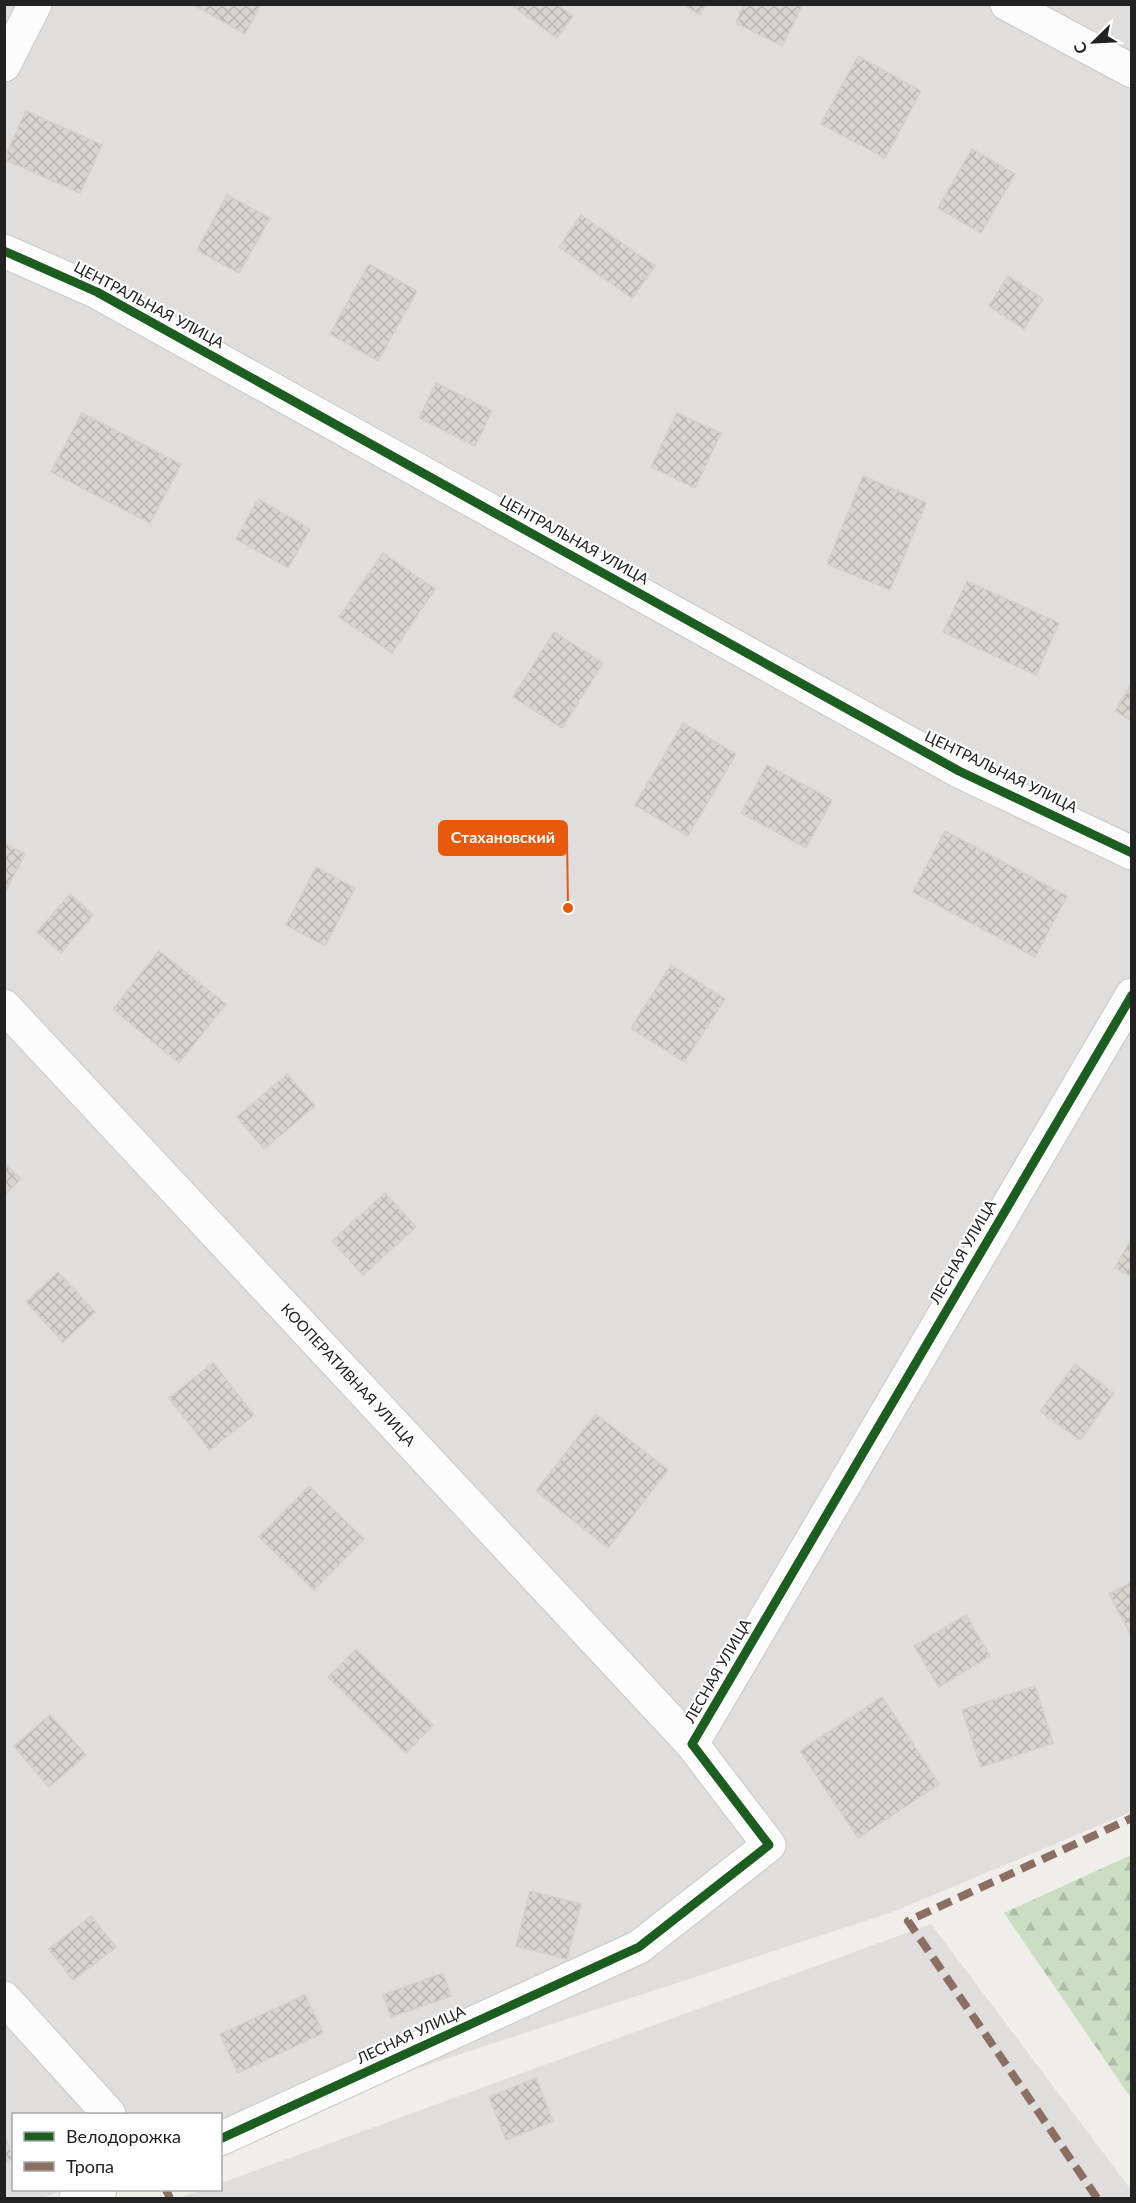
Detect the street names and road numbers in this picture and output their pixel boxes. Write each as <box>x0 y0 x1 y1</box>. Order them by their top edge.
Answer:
street label: ЦЕНТРАЛЬНАЯ УЛИЦА <box>71 257 228 352</box>
street label: ЦЕНТРАЛЬНАЯ УЛИЦА <box>497 491 653 588</box>
street label: ЦЕНТРАЛЬНАЯ УЛИЦА <box>922 726 1081 816</box>
street label: ЛЕСНАЯ УЛИЦА <box>924 1195 1000 1308</box>
street label: КООПЕРАТИВНАЯ УЛИЦА <box>278 1299 420 1450</box>
street label: ЛЕСНАЯ УЛИЦА <box>679 1614 755 1727</box>
street label: ЛЕСНАЯ УЛИЦА <box>353 2001 468 2067</box>

